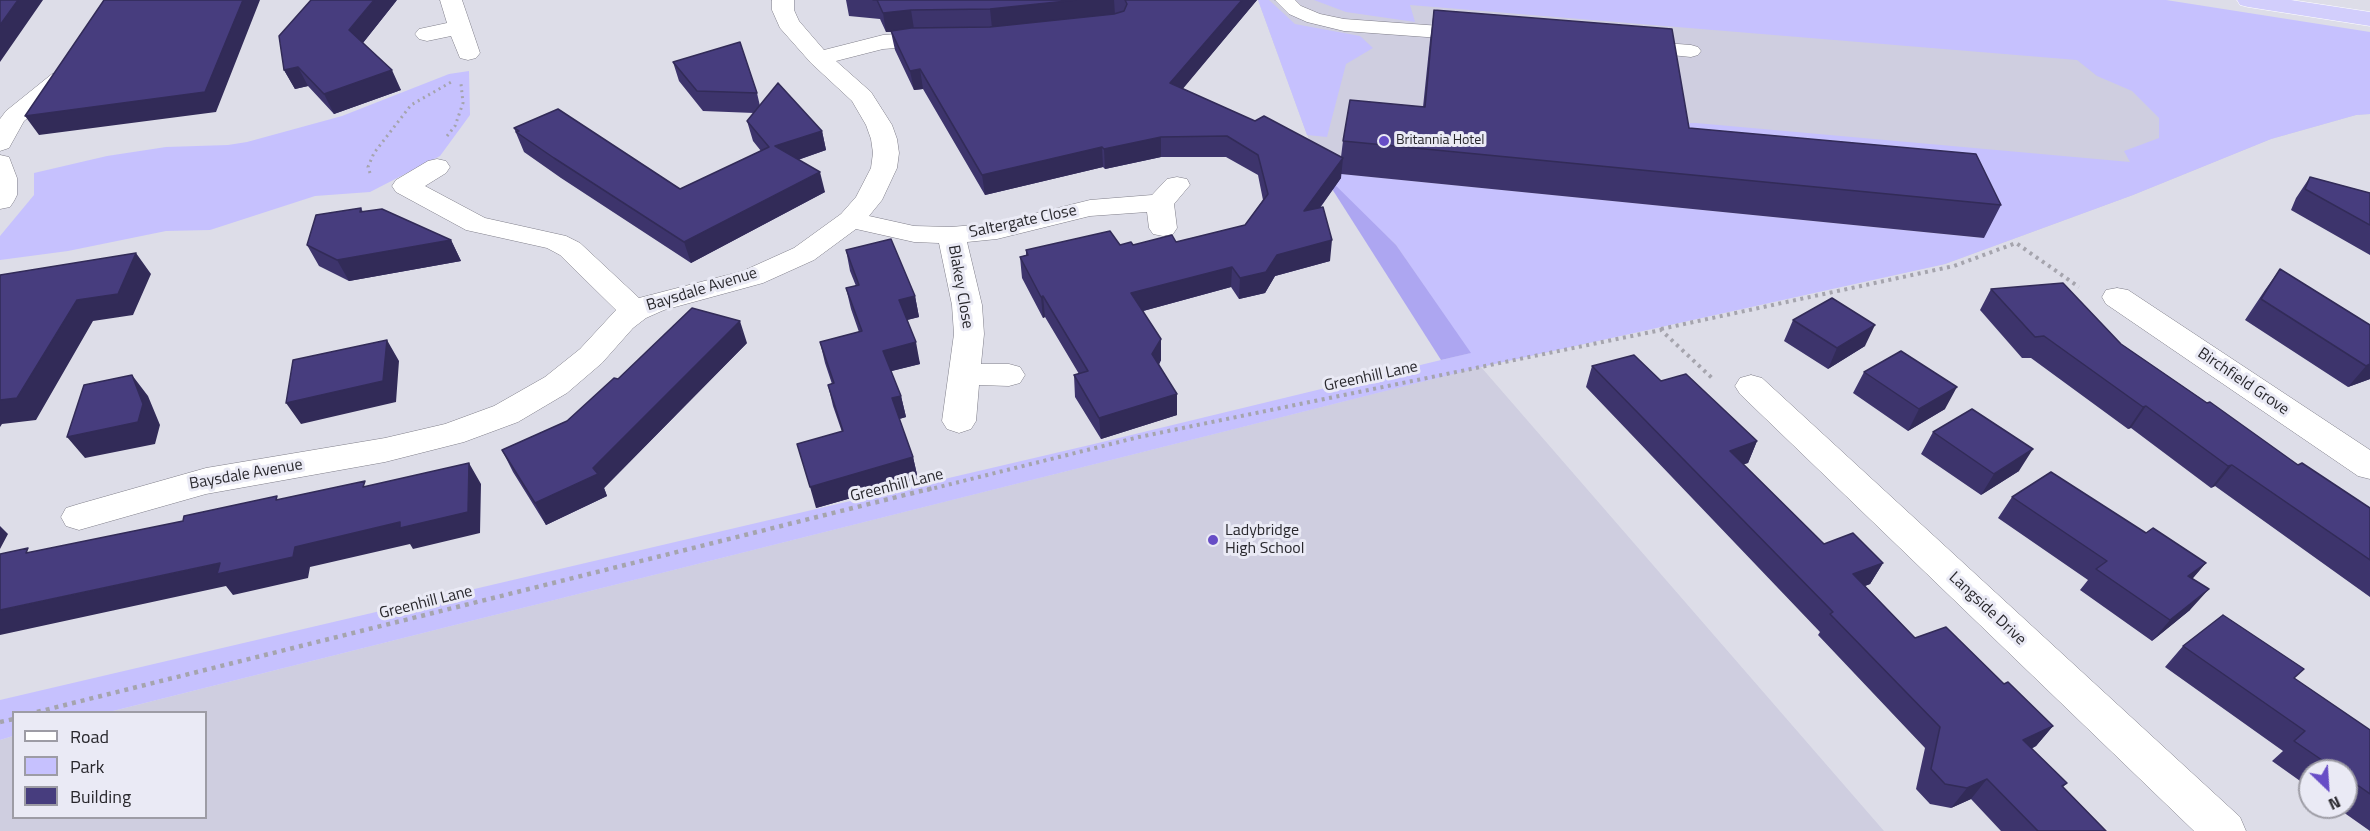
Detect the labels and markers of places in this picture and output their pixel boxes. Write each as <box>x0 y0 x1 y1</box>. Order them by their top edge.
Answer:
place label: Britannia Hotel <box>1396 133 1485 149</box>
marker: Britannia Hotel <box>1377 134 1391 148</box>
place label: Ladybridge High School <box>1225 521 1304 559</box>
marker: Ladybridge High School <box>1206 533 1220 547</box>

